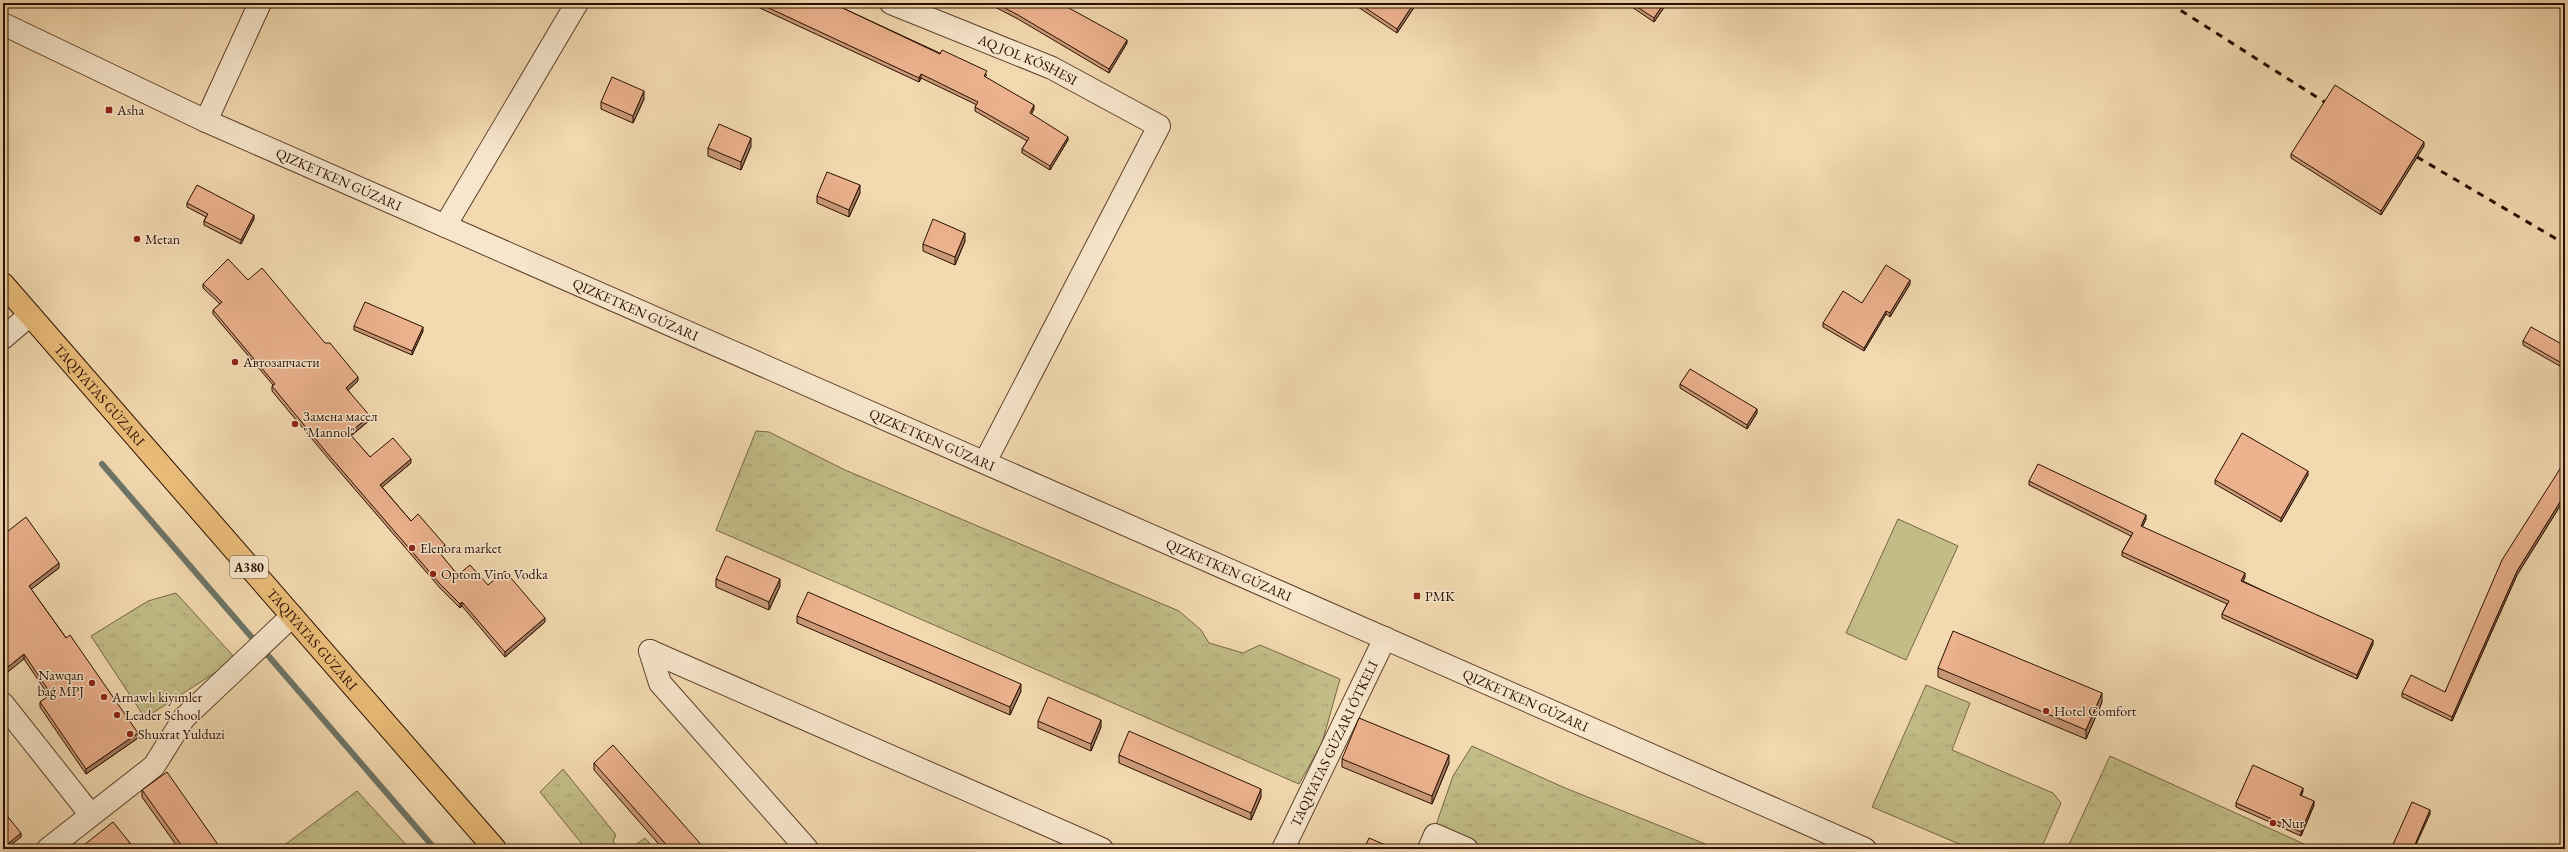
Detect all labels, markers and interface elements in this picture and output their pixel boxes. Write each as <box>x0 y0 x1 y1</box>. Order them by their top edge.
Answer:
street label: AQ JOL KÓSHESI <box>975 30 1081 89</box>
place label: Asha <box>116 101 144 119</box>
marker: Asha <box>104 105 114 115</box>
street label: QIZKETKEN GÚZARI <box>273 144 405 215</box>
place label: Metan <box>145 230 181 248</box>
marker: Metan <box>132 234 142 244</box>
street label: QIZKETKEN GÚZARI <box>570 274 701 345</box>
street label: TAQIYATAS GÚZARI <box>50 340 149 450</box>
place label: Автозапчасти <box>242 353 320 371</box>
marker: Автозапчасти <box>230 357 240 367</box>
street label: QIZKETKEN GÚZARI <box>866 404 998 475</box>
place label: Замена масел "Mannol" <box>303 407 378 441</box>
marker: Замена масел "Mannol" <box>290 419 300 429</box>
street label: QIZKETKEN GÚZARI <box>1163 534 1295 605</box>
place label: Elenora market <box>420 539 502 557</box>
marker: Elenora market <box>407 543 417 553</box>
road number: A380 <box>230 556 268 578</box>
place label: Optom Vino Vodka <box>441 565 548 583</box>
marker: Optom Vino Vodka <box>428 569 438 579</box>
street label: TAQIYATAS GÚZARI <box>263 584 362 694</box>
place label: PMK <box>1425 587 1455 605</box>
marker: PMK <box>1412 591 1422 601</box>
street label: TAQIYATAS GÚZARI ÓTKELI <box>1286 657 1382 830</box>
street label: QIZKETKEN GÚZARI <box>1460 665 1591 736</box>
place label: Nawqan baǵ MPJ <box>37 666 85 700</box>
marker: Nawqan baǵ MPJ <box>87 678 97 688</box>
place label: Arnawlı kiyimler <box>111 688 203 706</box>
marker: Arnawlı kiyimler <box>99 692 109 702</box>
place label: Hotel Comfort <box>2054 702 2137 720</box>
place label: Leader School <box>125 706 201 724</box>
marker: Hotel Comfort <box>2041 706 2051 716</box>
marker: Leader School <box>112 710 122 720</box>
place label: Shuxrat Yulduzi <box>138 725 225 743</box>
marker: Shuxrat Yulduzi <box>125 729 135 739</box>
place label: Nur <box>2281 814 2304 832</box>
marker: Nur <box>2268 818 2278 828</box>

